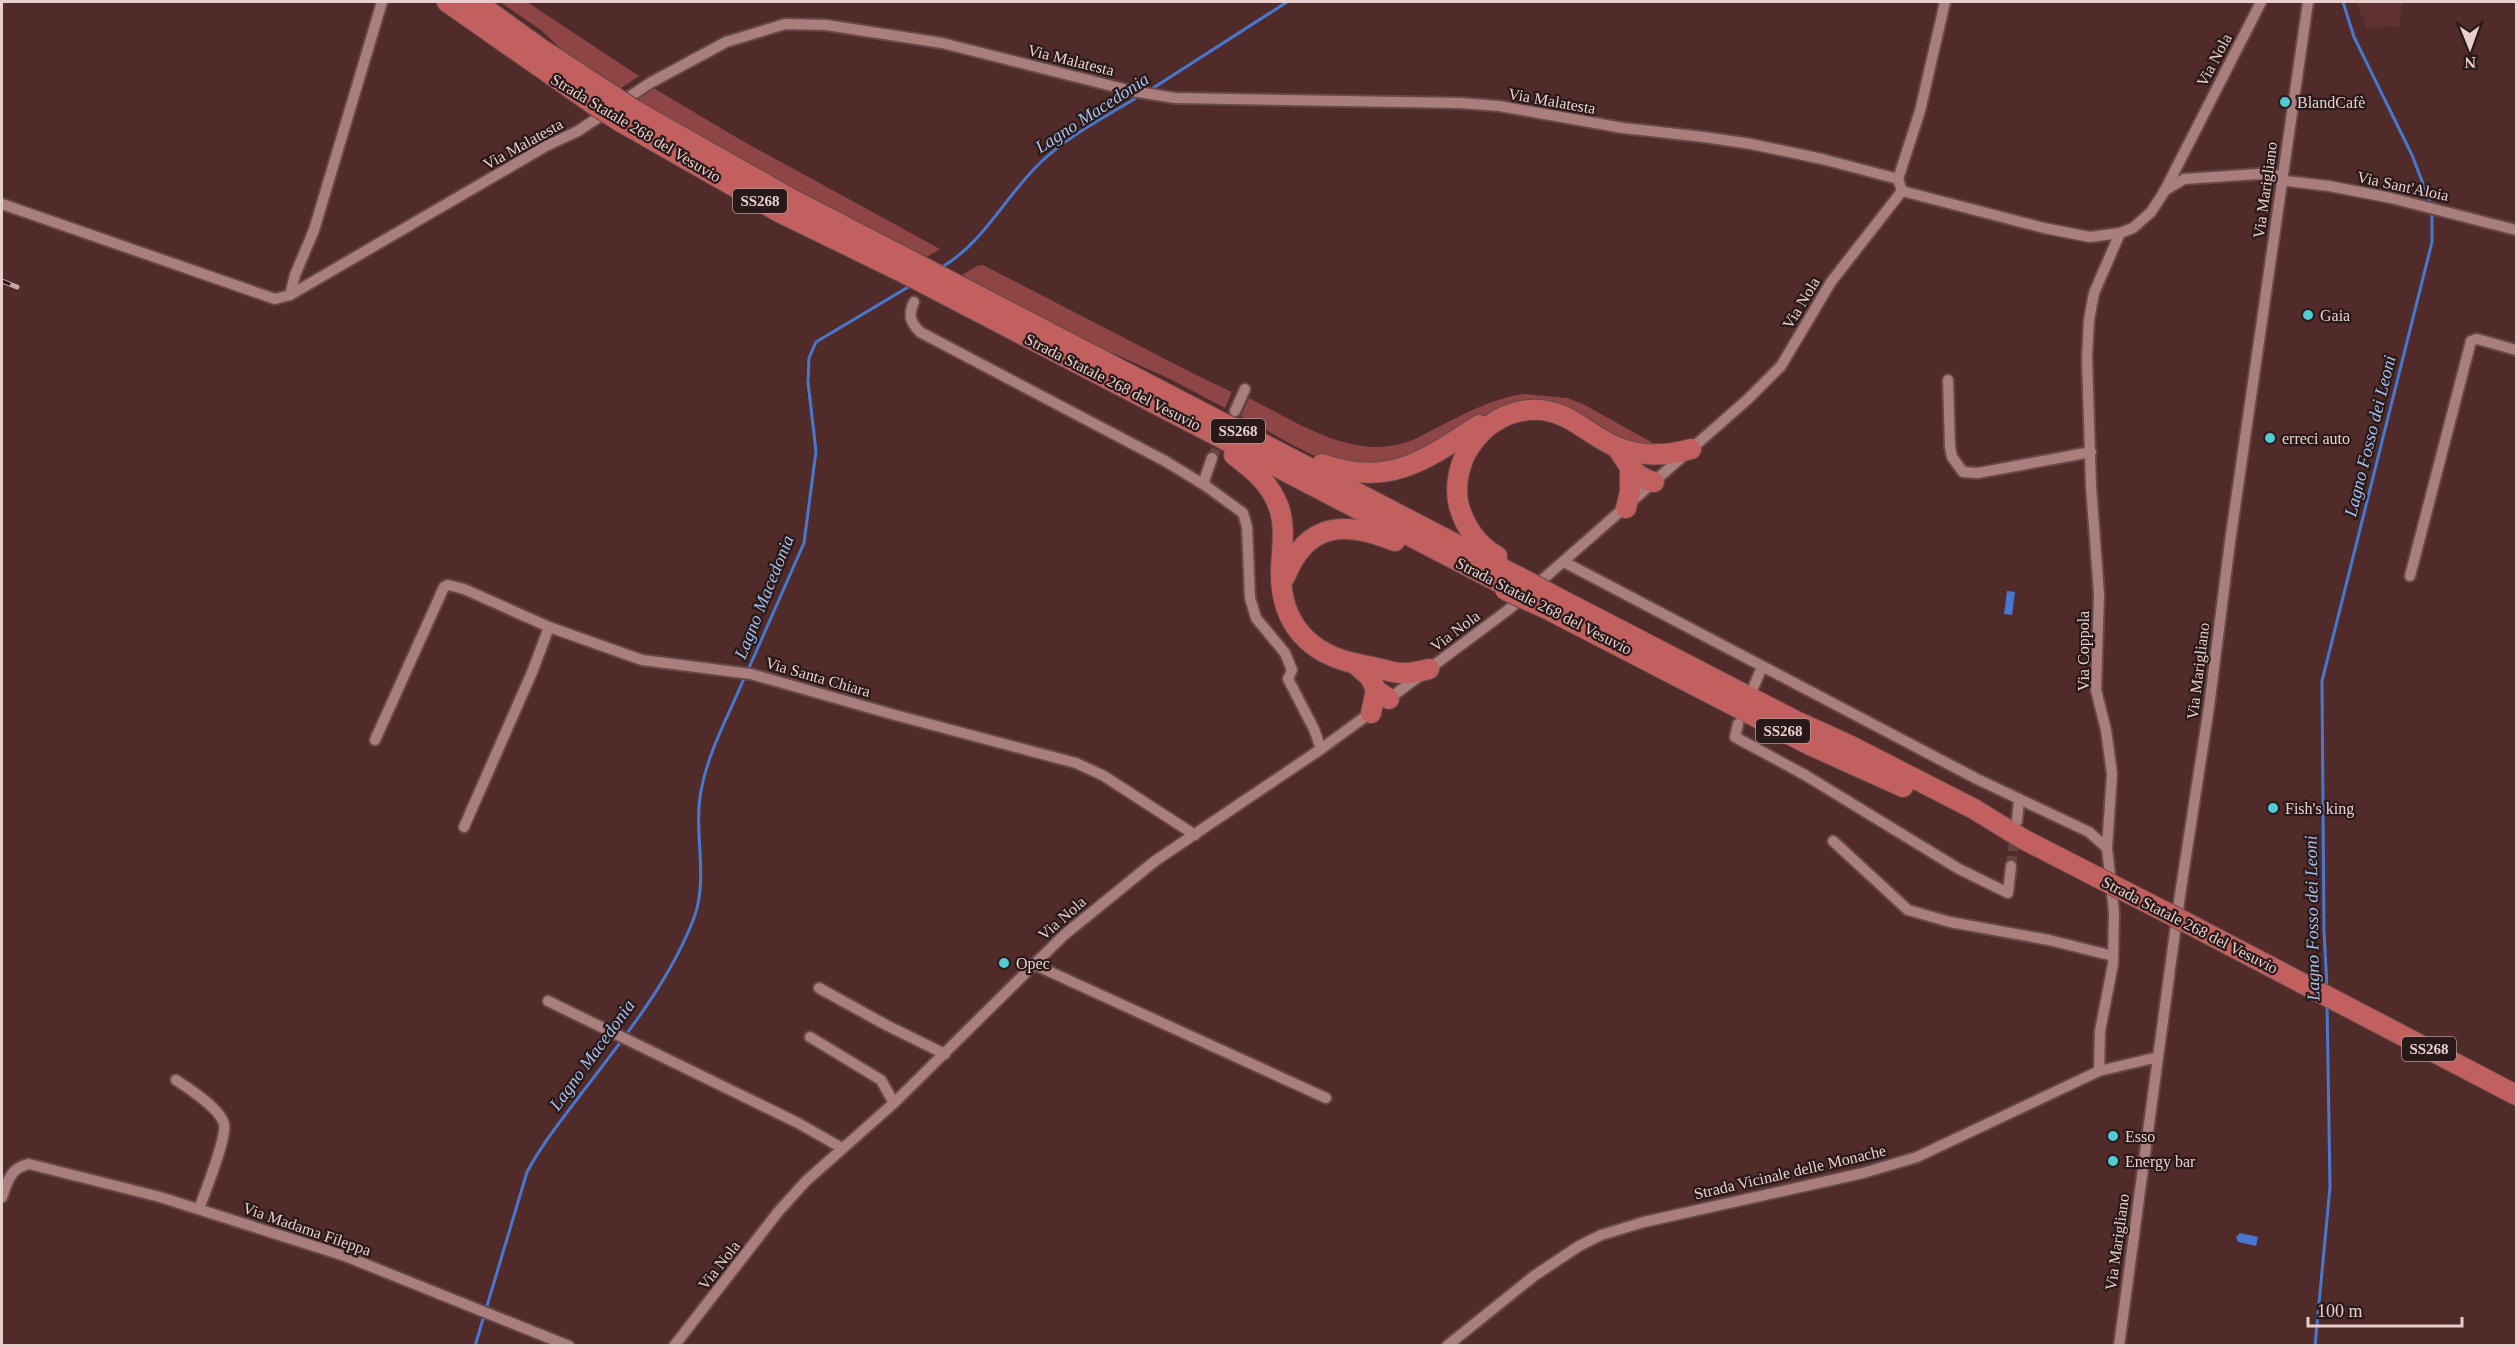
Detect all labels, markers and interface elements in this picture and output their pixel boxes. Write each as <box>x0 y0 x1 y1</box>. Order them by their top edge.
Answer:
north arrow <box>2440 18 2500 78</box>
street label: Via Nola <box>2193 31 2235 89</box>
street label: Via Malatesta <box>1026 41 1116 79</box>
text: N <box>2464 54 2476 71</box>
water label: Lagno Macedonia <box>1031 69 1153 158</box>
street label: Strada Statale 268 del Vesuvio <box>548 70 724 186</box>
street label: Via Malatesta <box>1507 85 1597 117</box>
place label: BlandCafè <box>2297 94 2365 111</box>
marker: BlandCafè <box>2278 95 2292 109</box>
street label: Via Malatesta <box>480 115 566 173</box>
street label: Via Marigliano <box>2250 141 2281 239</box>
street label: Via Sant'Aloia <box>2356 168 2450 204</box>
road number: SS268 <box>733 189 787 213</box>
street label: Via Nola <box>1779 274 1823 332</box>
place label: Gaia <box>2320 307 2350 324</box>
marker: Gaia <box>2301 308 2315 322</box>
street label: Strada Statale 268 del Vesuvio <box>1022 330 1204 434</box>
water label: Lagno Fosso dei Leoni <box>2340 353 2400 520</box>
road number: SS268 <box>1211 419 1265 443</box>
place label: erreci auto <box>2282 430 2350 447</box>
marker: erreci auto <box>2263 431 2277 445</box>
water label: Lagno Macedonia <box>730 532 798 663</box>
street label: Strada Statale 268 del Vesuvio <box>1453 554 1635 658</box>
street label: Via Nola <box>1427 607 1483 655</box>
street label: Via Coppola <box>2075 611 2093 691</box>
street label: Via Marigliano <box>2184 622 2213 720</box>
street label: Via Santa Chiara <box>764 654 872 700</box>
road number: SS268 <box>1756 719 1810 743</box>
place label: Fish's king <box>2285 800 2354 818</box>
marker: Fish's king <box>2266 801 2280 815</box>
water label: Lagno Fosso dei Leoni <box>2301 835 2323 1002</box>
street label: Strada Statale 268 del Vesuvio <box>2099 873 2281 977</box>
street label: Via Nola <box>1035 893 1089 943</box>
place label: Opec <box>1016 955 1050 973</box>
marker: Opec <box>997 956 1011 970</box>
water label: Lagno Macedonia <box>545 996 639 1115</box>
road number: SS268 <box>2402 1037 2456 1061</box>
place label: Esso <box>2125 1128 2155 1145</box>
marker: Esso <box>2106 1129 2120 1143</box>
street label: Strada Vicinale delle Monache <box>1692 1142 1888 1202</box>
place label: Energy bar <box>2125 1153 2196 1171</box>
marker: Energy bar <box>2106 1154 2120 1168</box>
street label: Via Marigliano <box>2102 1193 2133 1291</box>
street label: Via Madama Fileppa <box>241 1199 373 1260</box>
street label: Via Nola <box>695 1237 743 1293</box>
scale bar <box>2308 1290 2462 1328</box>
text: 100 m <box>2317 1301 2363 1321</box>

